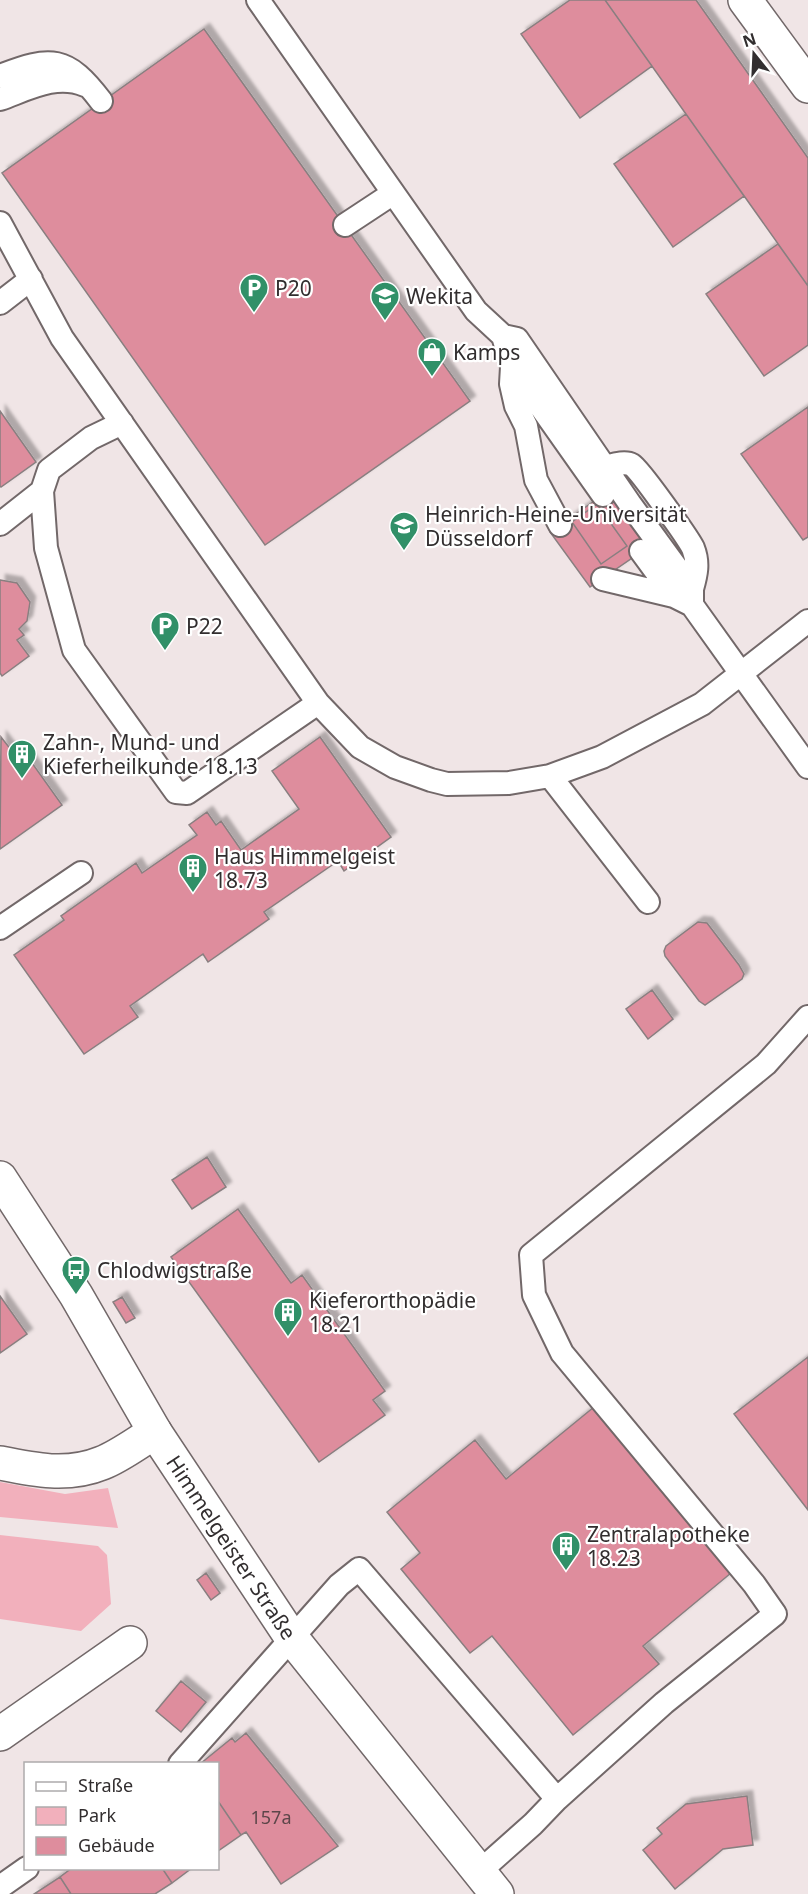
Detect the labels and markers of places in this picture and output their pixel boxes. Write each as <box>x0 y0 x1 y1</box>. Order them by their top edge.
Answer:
parking icon: P20 <box>238 272 270 314</box>
place label: P20 <box>275 274 312 302</box>
school or university icon: Wekita <box>369 280 401 322</box>
place label: Wekita <box>406 282 473 310</box>
shop icon: Kamps <box>416 336 448 378</box>
place label: Kamps <box>453 338 520 366</box>
place label: Heinrich-Heine-Universität Düsseldorf <box>425 500 687 552</box>
school or university icon: Heinrich-Heine-Universität Düsseldorf <box>388 510 420 552</box>
parking icon: P22 <box>149 610 181 652</box>
place label: P22 <box>186 612 223 640</box>
place label: Zahn-, Mund- und Kieferheilkunde 18.13 <box>43 728 258 780</box>
building icon: Zahn-, Mund- und Kieferheilkunde 18.13 <box>6 738 38 780</box>
place label: Haus Himmelgeist 18.73 <box>214 842 396 894</box>
building icon: Haus Himmelgeist 18.73 <box>177 852 209 894</box>
bus stop icon: Chlodwigstraße <box>60 1254 92 1296</box>
place label: Chlodwigstraße <box>97 1256 252 1284</box>
place label: Kieferorthopädie 18.21 <box>309 1286 476 1338</box>
building icon: Kieferorthopädie 18.21 <box>272 1296 304 1338</box>
place label: Zentralapotheke 18.23 <box>587 1520 750 1572</box>
building icon: Zentralapotheke 18.23 <box>550 1530 582 1572</box>

